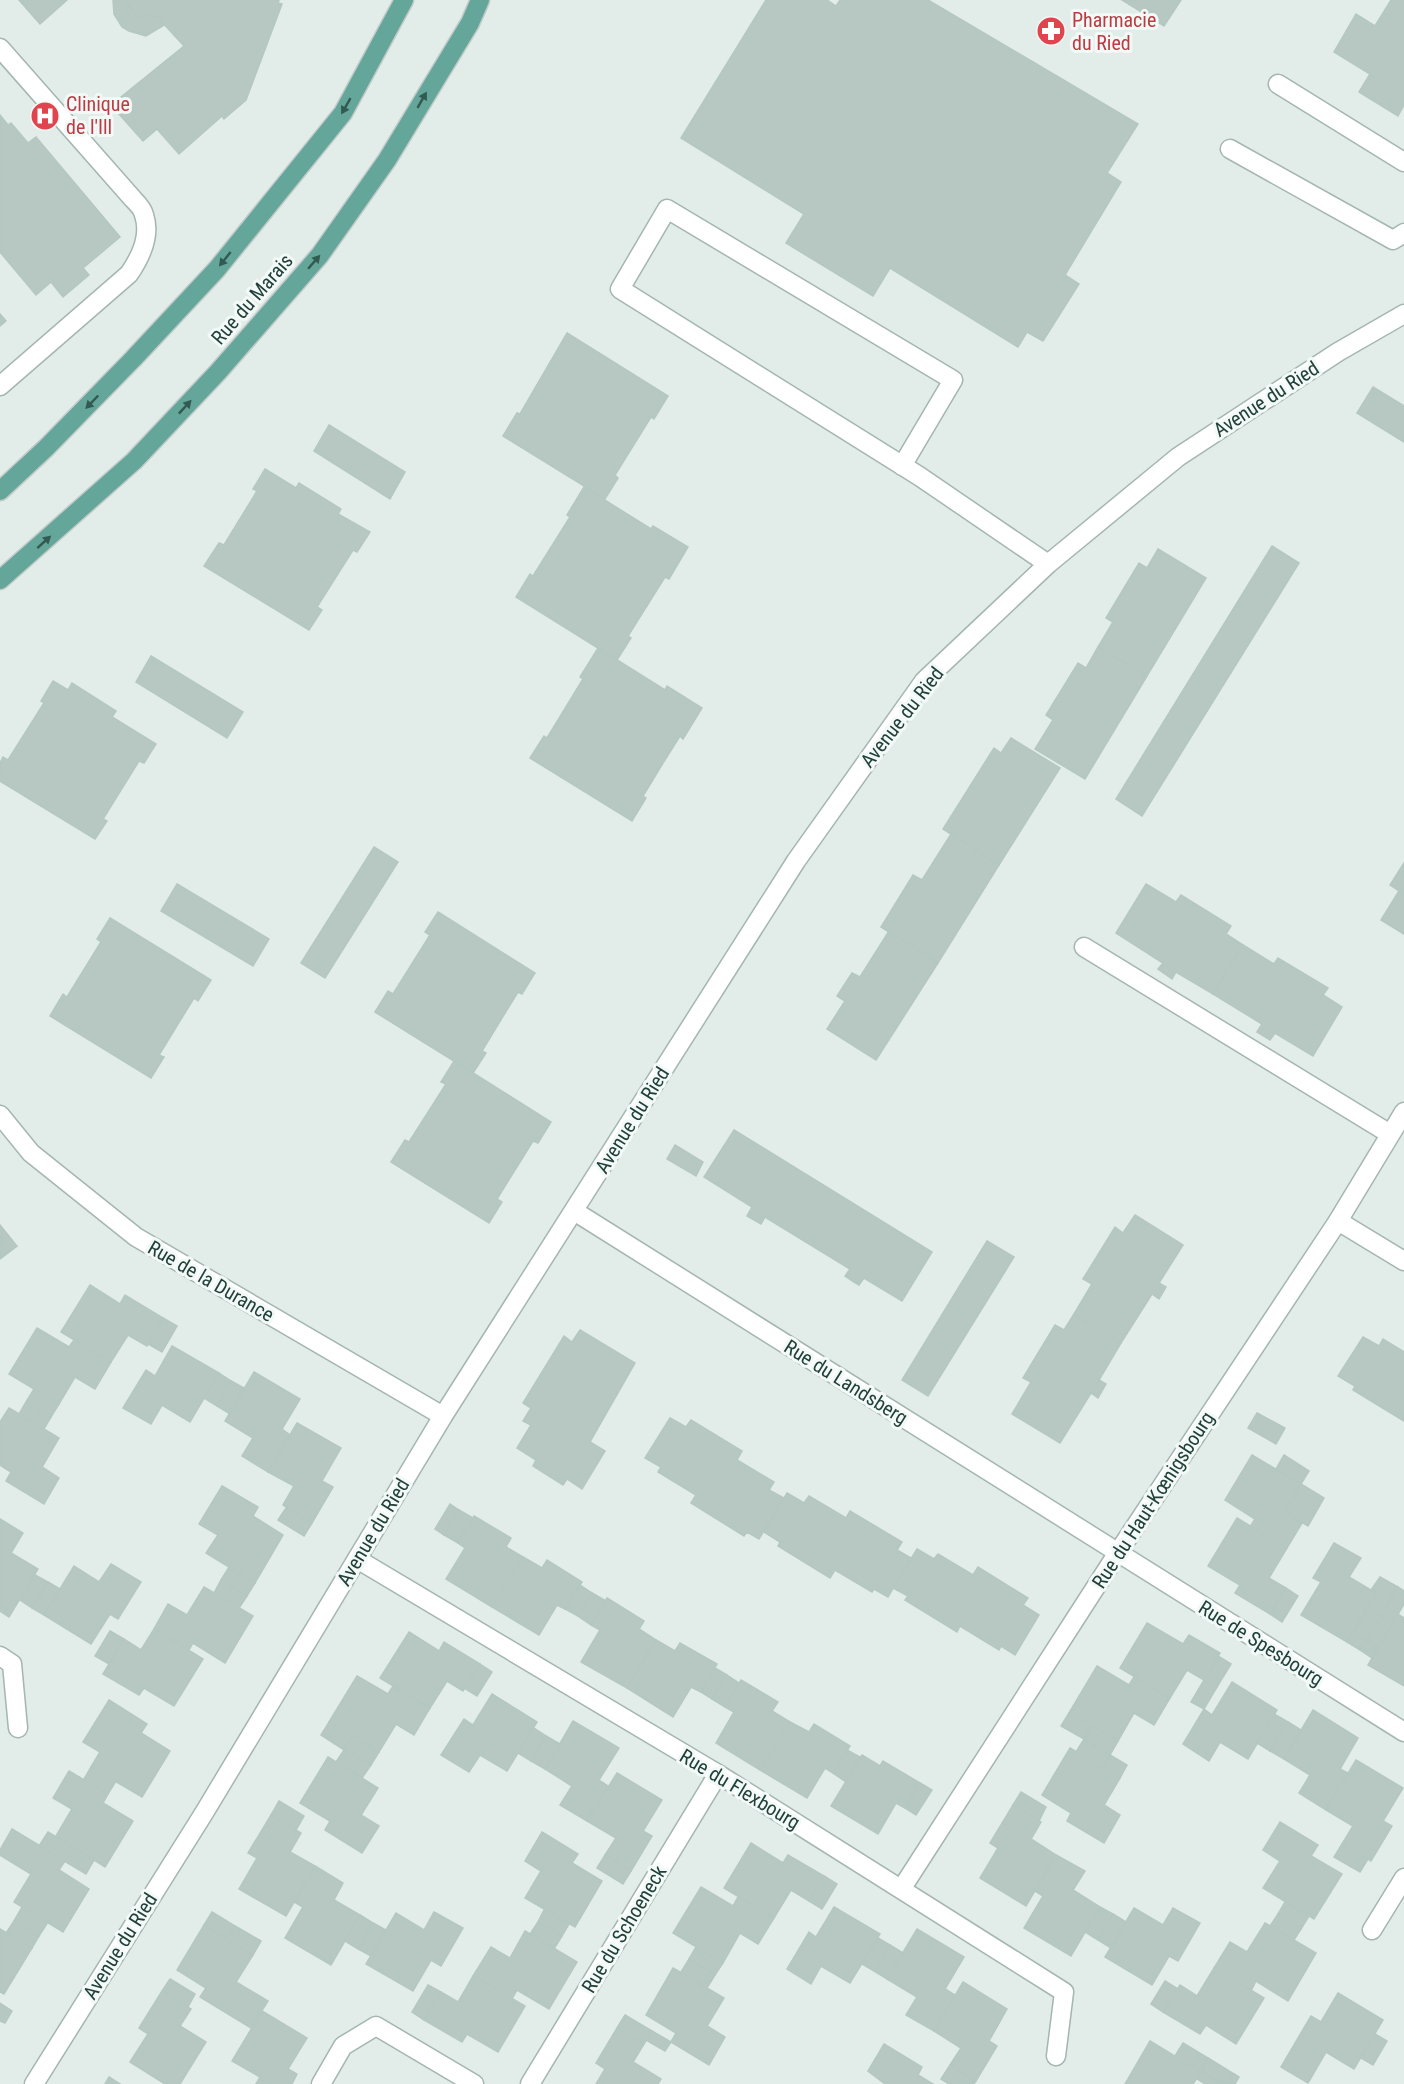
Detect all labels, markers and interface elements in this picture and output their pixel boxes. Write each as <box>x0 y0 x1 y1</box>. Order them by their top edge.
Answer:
place label: Pharmacie du Ried <box>1072 8 1156 55</box>
pharmacy icon: Pharmacie du Ried <box>1035 15 1067 47</box>
one-way arrow <box>417 91 427 108</box>
place label: Clinique de l'Ill <box>66 92 130 139</box>
one-way arrow <box>341 98 351 115</box>
hospital icon: Clinique de l'Ill <box>29 100 61 132</box>
street label: Rue du Marais <box>206 249 298 349</box>
one-way arrow <box>219 252 231 267</box>
one-way arrow <box>308 254 321 269</box>
street label: Avenue du Ried <box>1209 356 1323 442</box>
one-way arrow <box>85 394 99 408</box>
one-way arrow <box>177 400 191 414</box>
one-way arrow <box>36 536 51 549</box>
street label: Avenue du Ried <box>855 662 949 772</box>
street label: Avenue du Ried <box>590 1062 674 1178</box>
street label: Rue de la Durance <box>144 1235 278 1327</box>
street label: Rue du Landsberg <box>780 1334 912 1430</box>
street label: Rue du Haut-Kœnigsbourg <box>1087 1407 1219 1593</box>
street label: Avenue du Ried <box>332 1474 414 1590</box>
street label: Rue de Spesbourg <box>1194 1595 1328 1691</box>
street label: Rue du Flexbourg <box>675 1744 805 1834</box>
street label: Rue du Schoeneck <box>577 1861 671 1997</box>
street label: Avenue du Ried <box>78 1888 162 2004</box>

